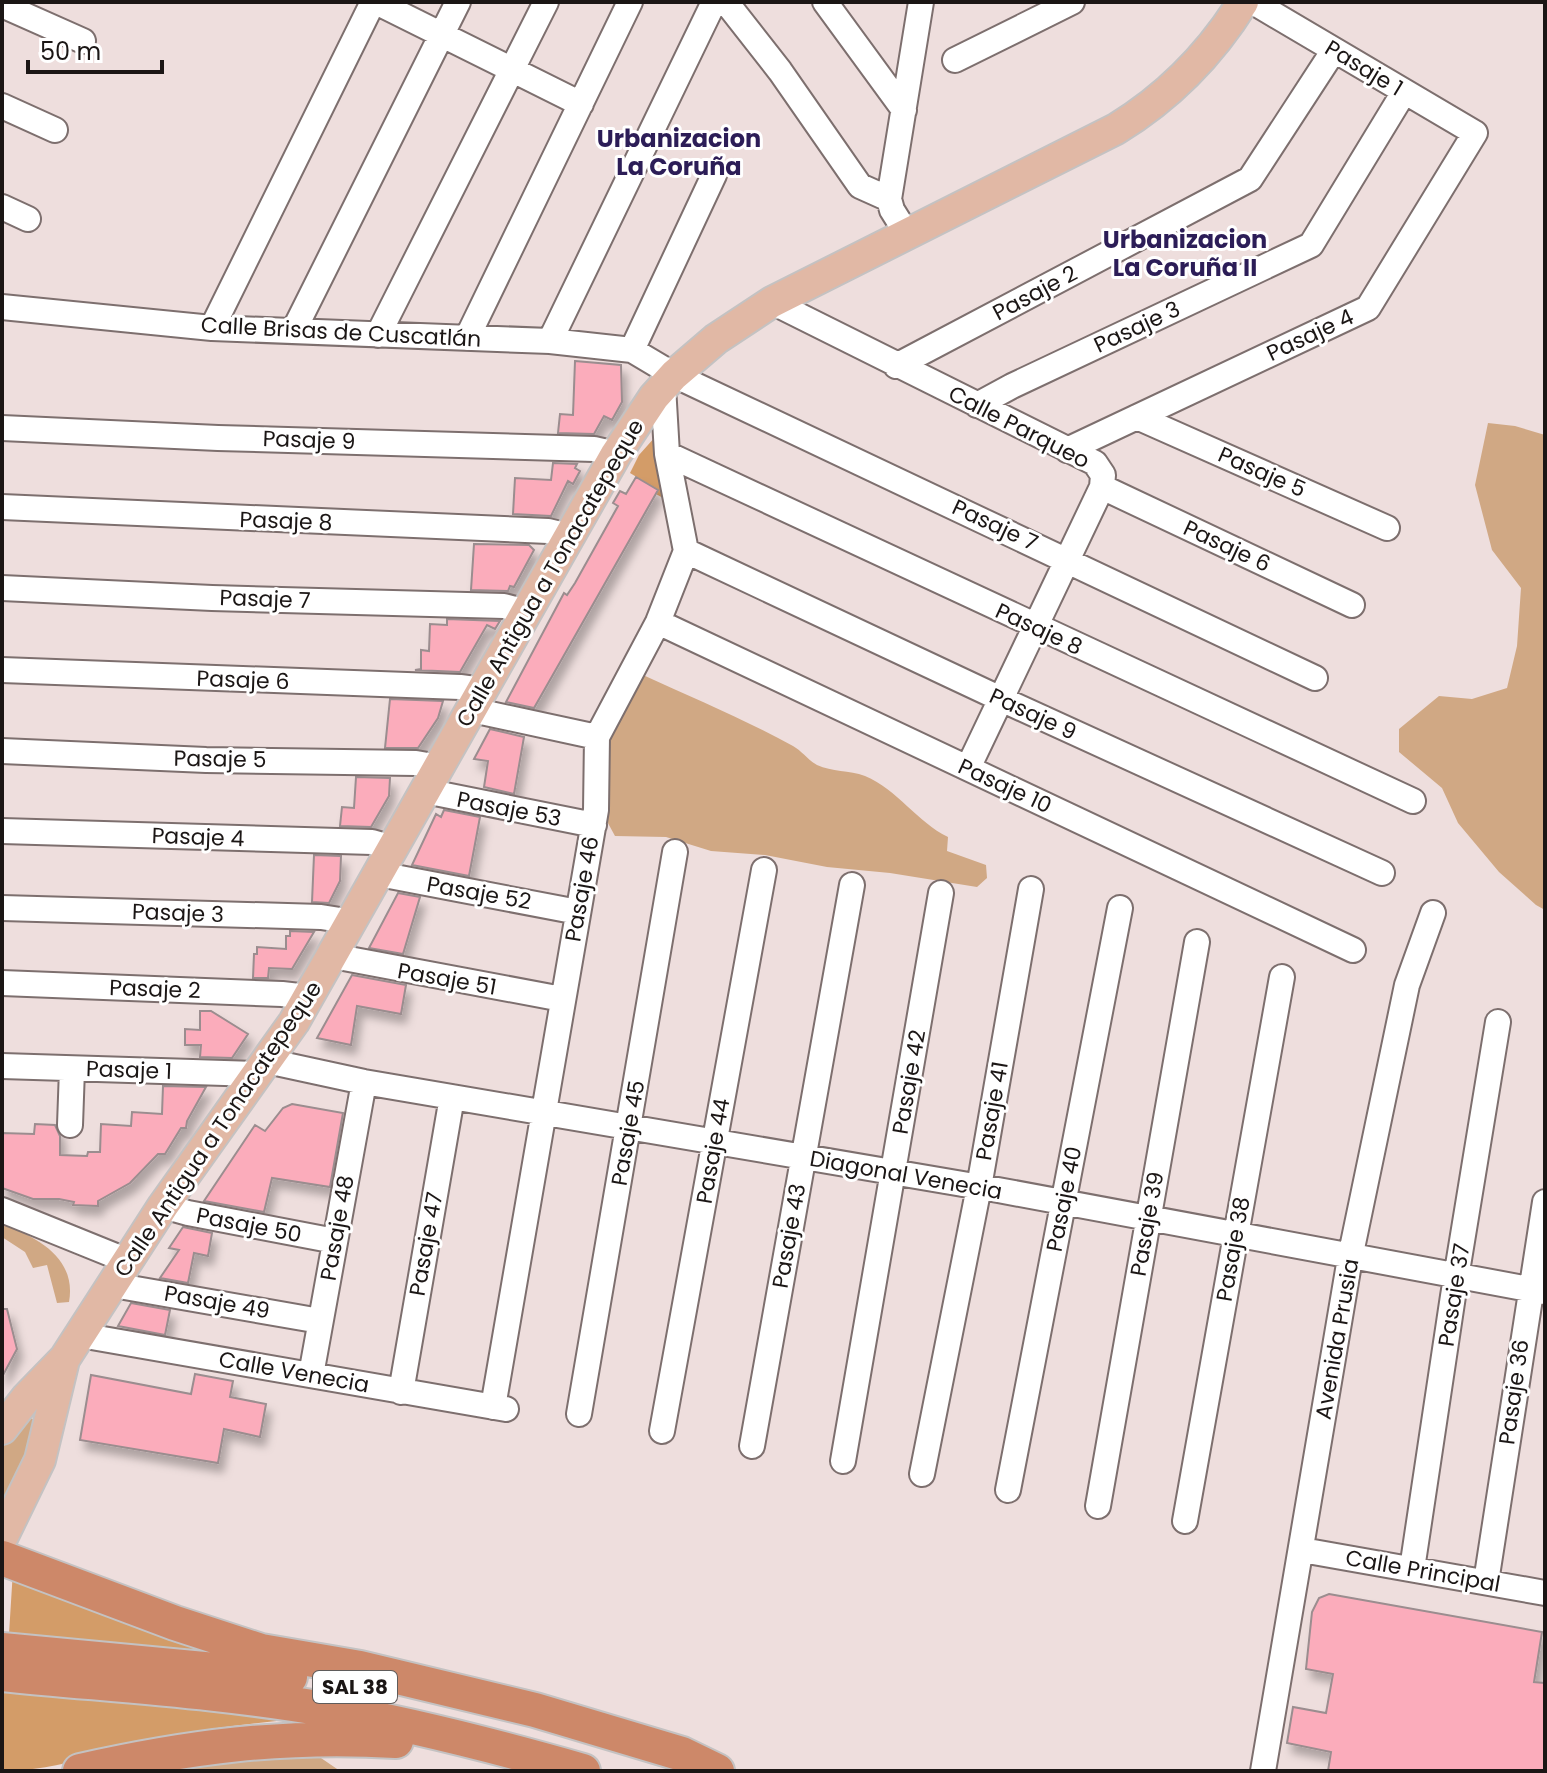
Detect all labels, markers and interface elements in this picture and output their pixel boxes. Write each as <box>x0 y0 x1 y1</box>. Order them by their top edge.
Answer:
scale bar <box>28 24 162 74</box>
street label: Pasaje 1 <box>1319 33 1409 103</box>
text: 50 m <box>40 35 101 68</box>
district label: Urbanizacion La Coruña <box>597 122 761 183</box>
district label: Urbanizacion La Coruña II <box>1103 223 1267 284</box>
street label: Pasaje 2 <box>987 258 1083 328</box>
street label: Pasaje 3 <box>1089 294 1185 360</box>
street label: Pasaje 4 <box>1261 301 1359 369</box>
street label: Calle Brisas de Cuscatlán <box>200 309 482 355</box>
street label: Calle Parqueo <box>943 378 1095 476</box>
street label: Calle Antigua a Tonacatepeque <box>449 413 651 733</box>
street label: Pasaje 9 <box>262 423 356 457</box>
street label: Pasaje 5 <box>1213 439 1311 505</box>
street label: Pasaje 7 <box>947 492 1043 558</box>
street label: Pasaje 8 <box>239 504 333 538</box>
street label: Pasaje 6 <box>1178 512 1276 580</box>
street label: Pasaje 7 <box>219 582 311 616</box>
street label: Pasaje 8 <box>990 595 1088 663</box>
street label: Pasaje 6 <box>196 663 290 697</box>
street label: Pasaje 9 <box>984 680 1082 748</box>
street label: Pasaje 5 <box>173 743 267 775</box>
street label: Pasaje 10 <box>953 751 1057 821</box>
street label: Pasaje 53 <box>454 784 564 834</box>
street label: Pasaje 4 <box>151 820 245 854</box>
street label: Pasaje 46 <box>557 834 607 944</box>
street label: Pasaje 52 <box>424 869 534 917</box>
street label: Pasaje 3 <box>132 896 224 930</box>
street label: Pasaje 51 <box>395 955 499 1003</box>
street label: Pasaje 2 <box>109 972 201 1006</box>
street label: Calle Antigua a Tonacatepeque <box>107 975 329 1283</box>
street label: Pasaje 42 <box>885 1027 933 1137</box>
street label: Pasaje 1 <box>85 1053 173 1087</box>
street label: Pasaje 41 <box>968 1059 1016 1163</box>
street label: Pasaje 45 <box>603 1078 653 1188</box>
street label: Pasaje 44 <box>688 1096 738 1206</box>
street label: Diagonal Venecia <box>807 1143 1005 1207</box>
street label: Pasaje 40 <box>1039 1144 1089 1254</box>
street label: Pasaje 39 <box>1123 1169 1171 1279</box>
street label: Pasaje 48 <box>312 1173 362 1283</box>
street label: Pasaje 43 <box>765 1181 813 1291</box>
street label: Pasaje 47 <box>402 1190 450 1298</box>
street label: Pasaje 38 <box>1209 1194 1257 1304</box>
street label: Pasaje 50 <box>194 1200 304 1250</box>
street label: Pasaje 37 <box>1431 1241 1477 1349</box>
street label: Avenida Prusia <box>1308 1256 1366 1422</box>
street label: Pasaje 49 <box>162 1277 272 1327</box>
street label: Pasaje 36 <box>1491 1337 1537 1447</box>
street label: Calle Venecia <box>216 1344 372 1400</box>
street label: Calle Principal <box>1343 1542 1503 1600</box>
road number: SAL 38 <box>313 1671 397 1703</box>

